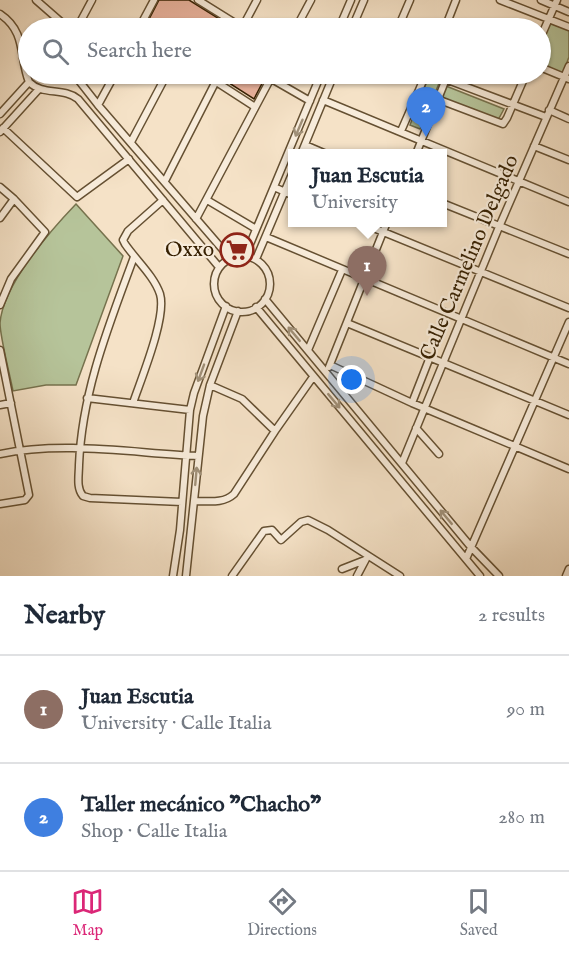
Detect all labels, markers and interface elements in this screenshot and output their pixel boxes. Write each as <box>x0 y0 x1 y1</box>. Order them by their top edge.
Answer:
search box <box>18 18 551 84</box>
icon: search <box>39 35 72 68</box>
text: Search here <box>87 37 192 65</box>
pin: 2 <box>406 88 446 137</box>
one-way arrow <box>293 118 304 136</box>
popup <box>288 149 447 227</box>
street label: Calle Carmelino Delgado <box>414 151 526 365</box>
text: Juan Escutia <box>311 162 424 190</box>
text: University <box>311 190 398 215</box>
supermarket icon: Oxxo <box>219 232 255 268</box>
place label: Oxxo <box>165 237 214 264</box>
pin: 1 <box>348 246 386 296</box>
one-way arrow <box>288 326 301 342</box>
one-way arrow <box>195 363 206 381</box>
your location <box>337 365 366 394</box>
one-way arrow <box>327 393 340 409</box>
one-way arrow <box>191 467 202 487</box>
one-way arrow <box>439 510 453 525</box>
text: Nearby <box>24 599 105 632</box>
text: 2 results <box>478 603 545 628</box>
text: Juan Escutia <box>81 683 194 711</box>
text: 1 <box>40 697 47 722</box>
text: 90 m <box>507 697 545 722</box>
text: University · Calle Italia <box>81 711 272 736</box>
text: Taller mecánico "Chacho" <box>81 791 321 819</box>
text: 2 <box>39 805 48 830</box>
text: 280 m <box>498 805 545 830</box>
text: Shop · Calle Italia <box>81 819 227 844</box>
tab: Map <box>71 885 104 941</box>
tab: Directions <box>247 885 317 941</box>
tab: Saved <box>460 885 498 941</box>

